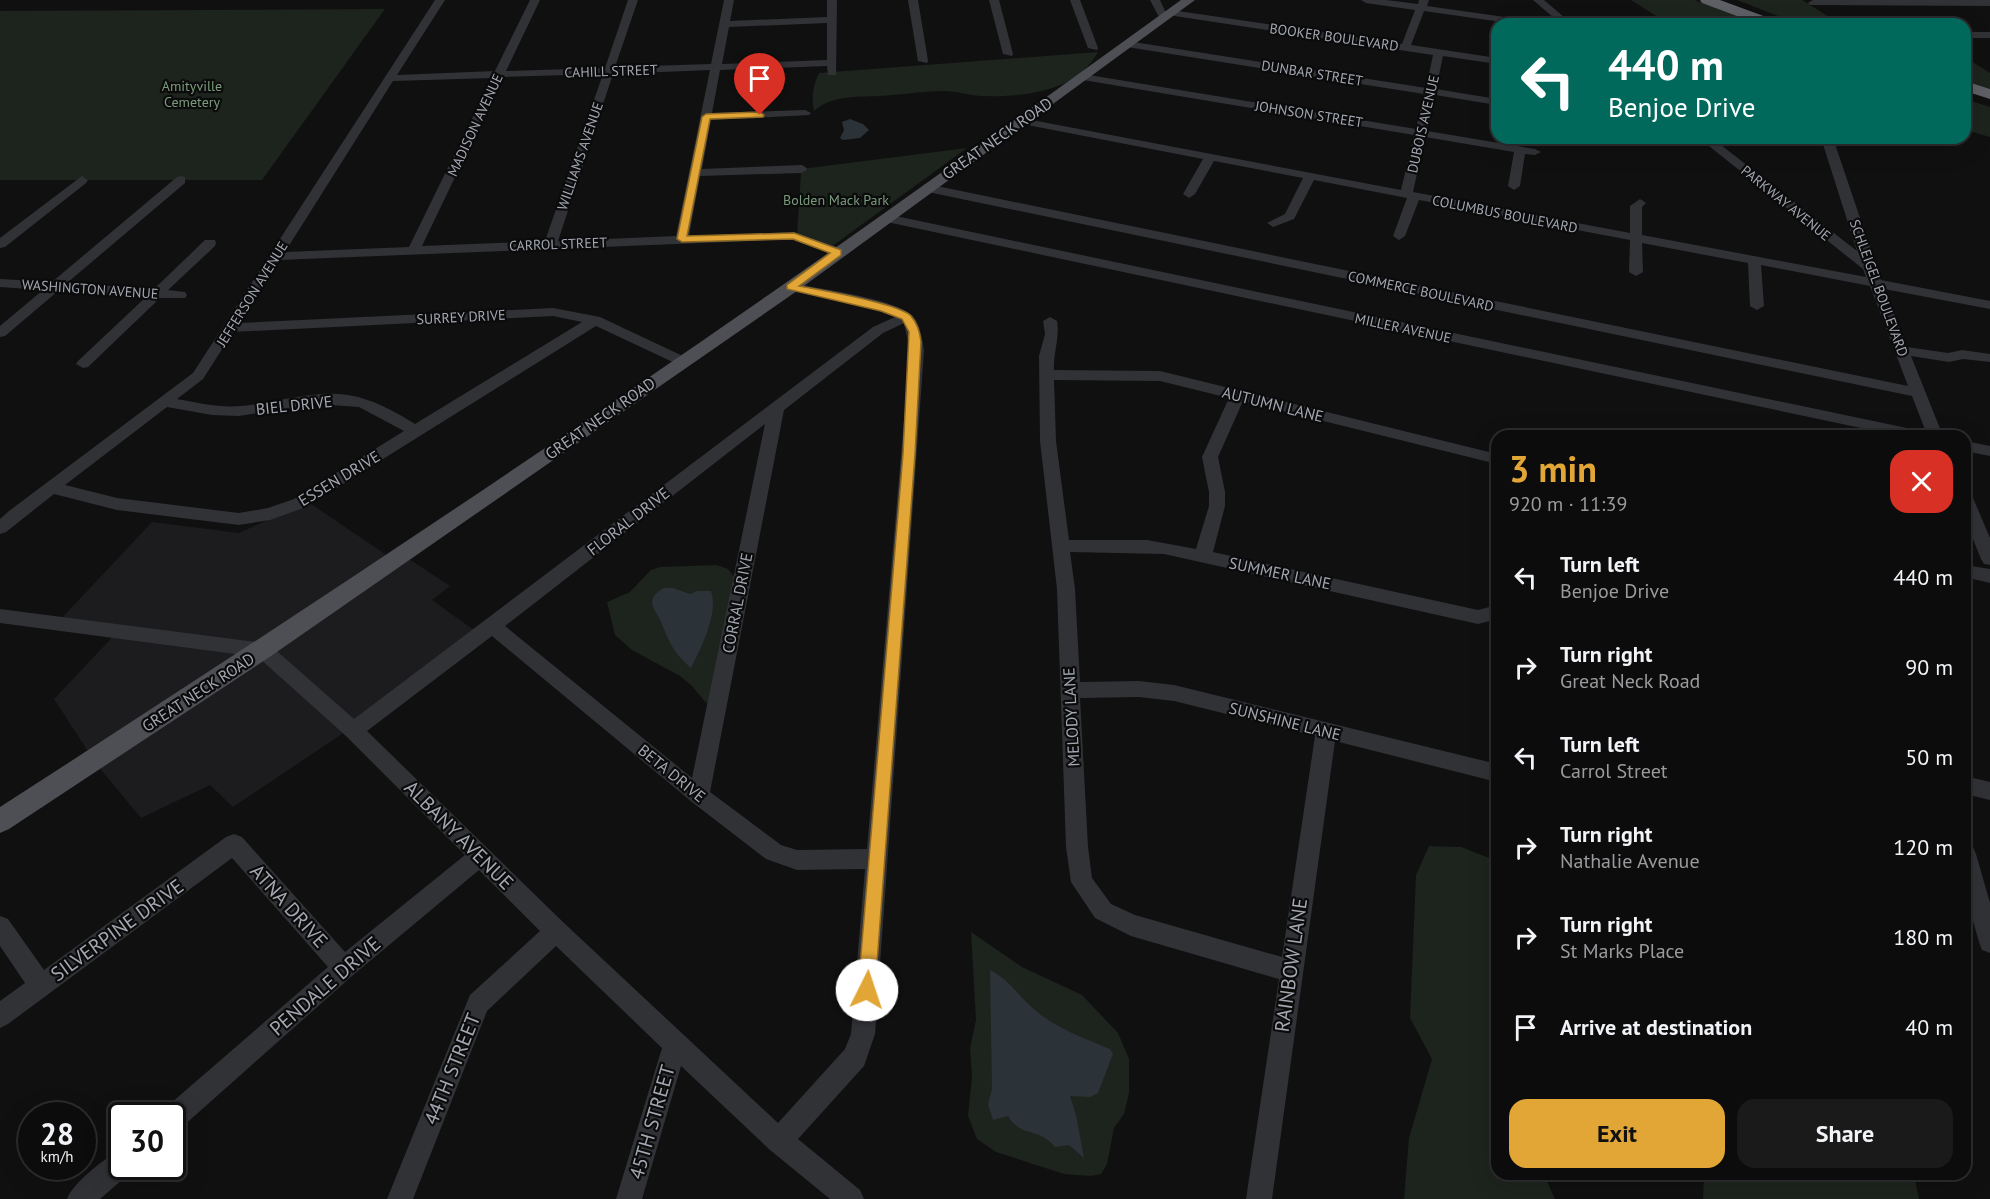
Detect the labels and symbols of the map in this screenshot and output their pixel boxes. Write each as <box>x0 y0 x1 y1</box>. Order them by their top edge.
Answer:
street label: BOOKER BOULEVARD <box>1268 19 1400 55</box>
pin <box>734 53 785 115</box>
street label: DUNBAR STREET <box>1260 56 1364 90</box>
street label: CAHILL STREET <box>564 60 658 82</box>
street label: MADISON AVENUE <box>443 71 507 179</box>
street label: DUBOIS AVENUE <box>1403 73 1443 175</box>
park label: Amityville Cemetery <box>162 77 222 111</box>
street label: GREAT NECK ROAD <box>938 93 1056 183</box>
street label: JOHNSON STREET <box>1253 96 1364 131</box>
street label: WILLIAMS AVENUE <box>553 100 607 212</box>
street label: PARKWAY AVENUE <box>1737 161 1835 245</box>
park label: Bolden Mack Park <box>783 191 889 209</box>
street label: COLUMBUS BOULEVARD <box>1431 191 1579 237</box>
street label: SCHLEIGEL BOULEVARD <box>1846 217 1912 359</box>
street label: CARROL STREET <box>509 233 608 255</box>
street label: JEFFERSON AVENUE <box>212 238 292 351</box>
street label: COMMERCE BOULEVARD <box>1347 267 1495 315</box>
street label: WASHINGTON AVENUE <box>21 275 159 303</box>
street label: SURREY DRIVE <box>416 306 506 328</box>
street label: MILLER AVENUE <box>1353 309 1453 347</box>
street label: GREAT NECK ROAD <box>541 373 659 463</box>
street label: AUTUMN LANE <box>1220 382 1326 426</box>
street label: BIEL DRIVE <box>255 391 333 419</box>
street label: ESSEN DRIVE <box>295 446 383 510</box>
street label: FLORAL DRIVE <box>583 483 673 559</box>
street label: CORRAL DRIVE <box>717 551 757 655</box>
street label: SUMMER LANE <box>1227 552 1333 594</box>
street label: GREAT NECK ROAD <box>138 648 258 736</box>
street label: MELODY LANE <box>1058 667 1084 767</box>
street label: SUNSHINE LANE <box>1227 697 1343 745</box>
street label: BETA DRIVE <box>634 740 710 806</box>
street label: ALBANY AVENUE <box>399 775 519 895</box>
street label: ATNA DRIVE <box>245 859 333 953</box>
street label: SILVERPINE DRIVE <box>45 873 189 987</box>
street label: RAINBOW LANE <box>1269 896 1313 1034</box>
street label: PENDALE DRIVE <box>264 931 386 1041</box>
position arrow <box>835 958 899 1022</box>
street label: 44TH STREET <box>418 1009 486 1129</box>
street label: 45TH STREET <box>623 1062 681 1182</box>
speed limit sign: 30 <box>108 1102 186 1180</box>

